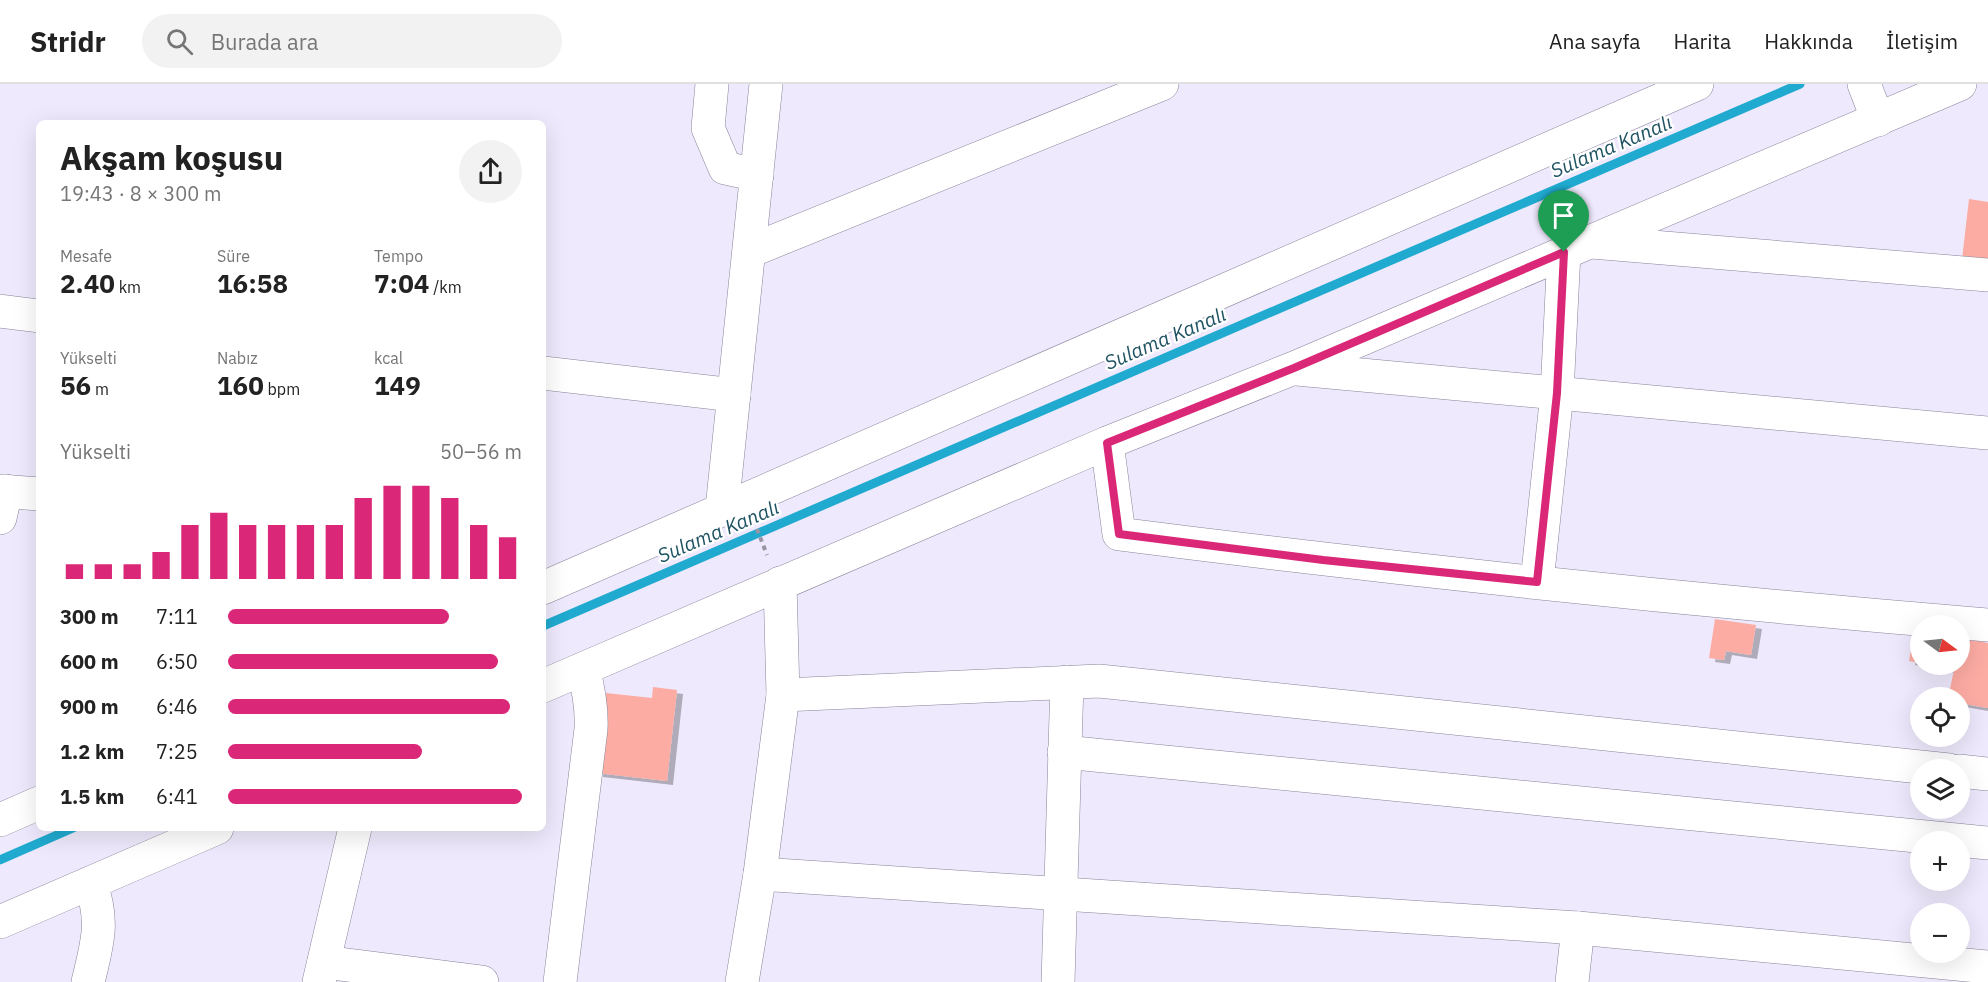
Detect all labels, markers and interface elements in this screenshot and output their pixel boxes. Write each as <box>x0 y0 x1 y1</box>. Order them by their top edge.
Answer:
search box <box>142 14 562 68</box>
text: Stridr <box>30 23 106 60</box>
icon: search <box>163 25 196 58</box>
text: Burada ara <box>211 27 319 56</box>
text: Ana sayfa <box>1549 27 1641 55</box>
text: Harita <box>1674 27 1731 55</box>
text: Hakkında <box>1764 27 1853 55</box>
text: İletişim <box>1886 27 1958 55</box>
water label: Sulama Kanalı <box>1546 108 1676 184</box>
text: Akşam koşusu <box>60 136 283 179</box>
button: share <box>459 140 522 203</box>
text: 19:43 · 8 × 300 m <box>60 180 221 207</box>
pin <box>1538 190 1589 252</box>
icon: arrive <box>1547 199 1580 232</box>
text: Mesafe <box>60 246 112 266</box>
text: Süre <box>217 246 250 266</box>
text: Tempo <box>374 246 423 266</box>
text: 2.40 <box>60 266 115 300</box>
text: 16:58 <box>217 266 288 300</box>
text: 7:04 <box>374 266 429 300</box>
text: km <box>115 277 141 297</box>
text: /km <box>429 277 462 297</box>
water label: Sulama Kanalı <box>1100 300 1230 376</box>
text: Yükselti <box>60 348 117 368</box>
text: Nabız <box>217 348 258 368</box>
text: kcal <box>374 348 403 368</box>
text: 56 <box>60 368 91 402</box>
text: 160 <box>217 368 264 402</box>
text: 149 <box>374 368 421 402</box>
text: m <box>91 379 109 399</box>
text: bpm <box>264 379 300 399</box>
text: Yükselti <box>60 438 131 465</box>
text: 50–56 m <box>440 438 522 465</box>
water label: Sulama Kanalı <box>653 493 783 569</box>
text: 300 m <box>60 603 119 630</box>
text: 7:11 <box>156 603 198 630</box>
north arrow <box>1910 615 1970 675</box>
map controls <box>1910 615 1970 963</box>
text: 600 m <box>60 648 119 675</box>
text: 6:50 <box>156 648 198 675</box>
button: locate <box>1910 687 1970 747</box>
text: 900 m <box>60 693 119 720</box>
text: 6:46 <box>156 693 198 720</box>
text: 1.2 km <box>60 738 124 765</box>
text: 7:25 <box>156 738 198 765</box>
button: layers <box>1910 759 1970 819</box>
text: 1.5 km <box>60 783 124 810</box>
text: 6:41 <box>156 783 198 810</box>
button: + <box>1910 831 1970 891</box>
button: − <box>1910 903 1970 963</box>

